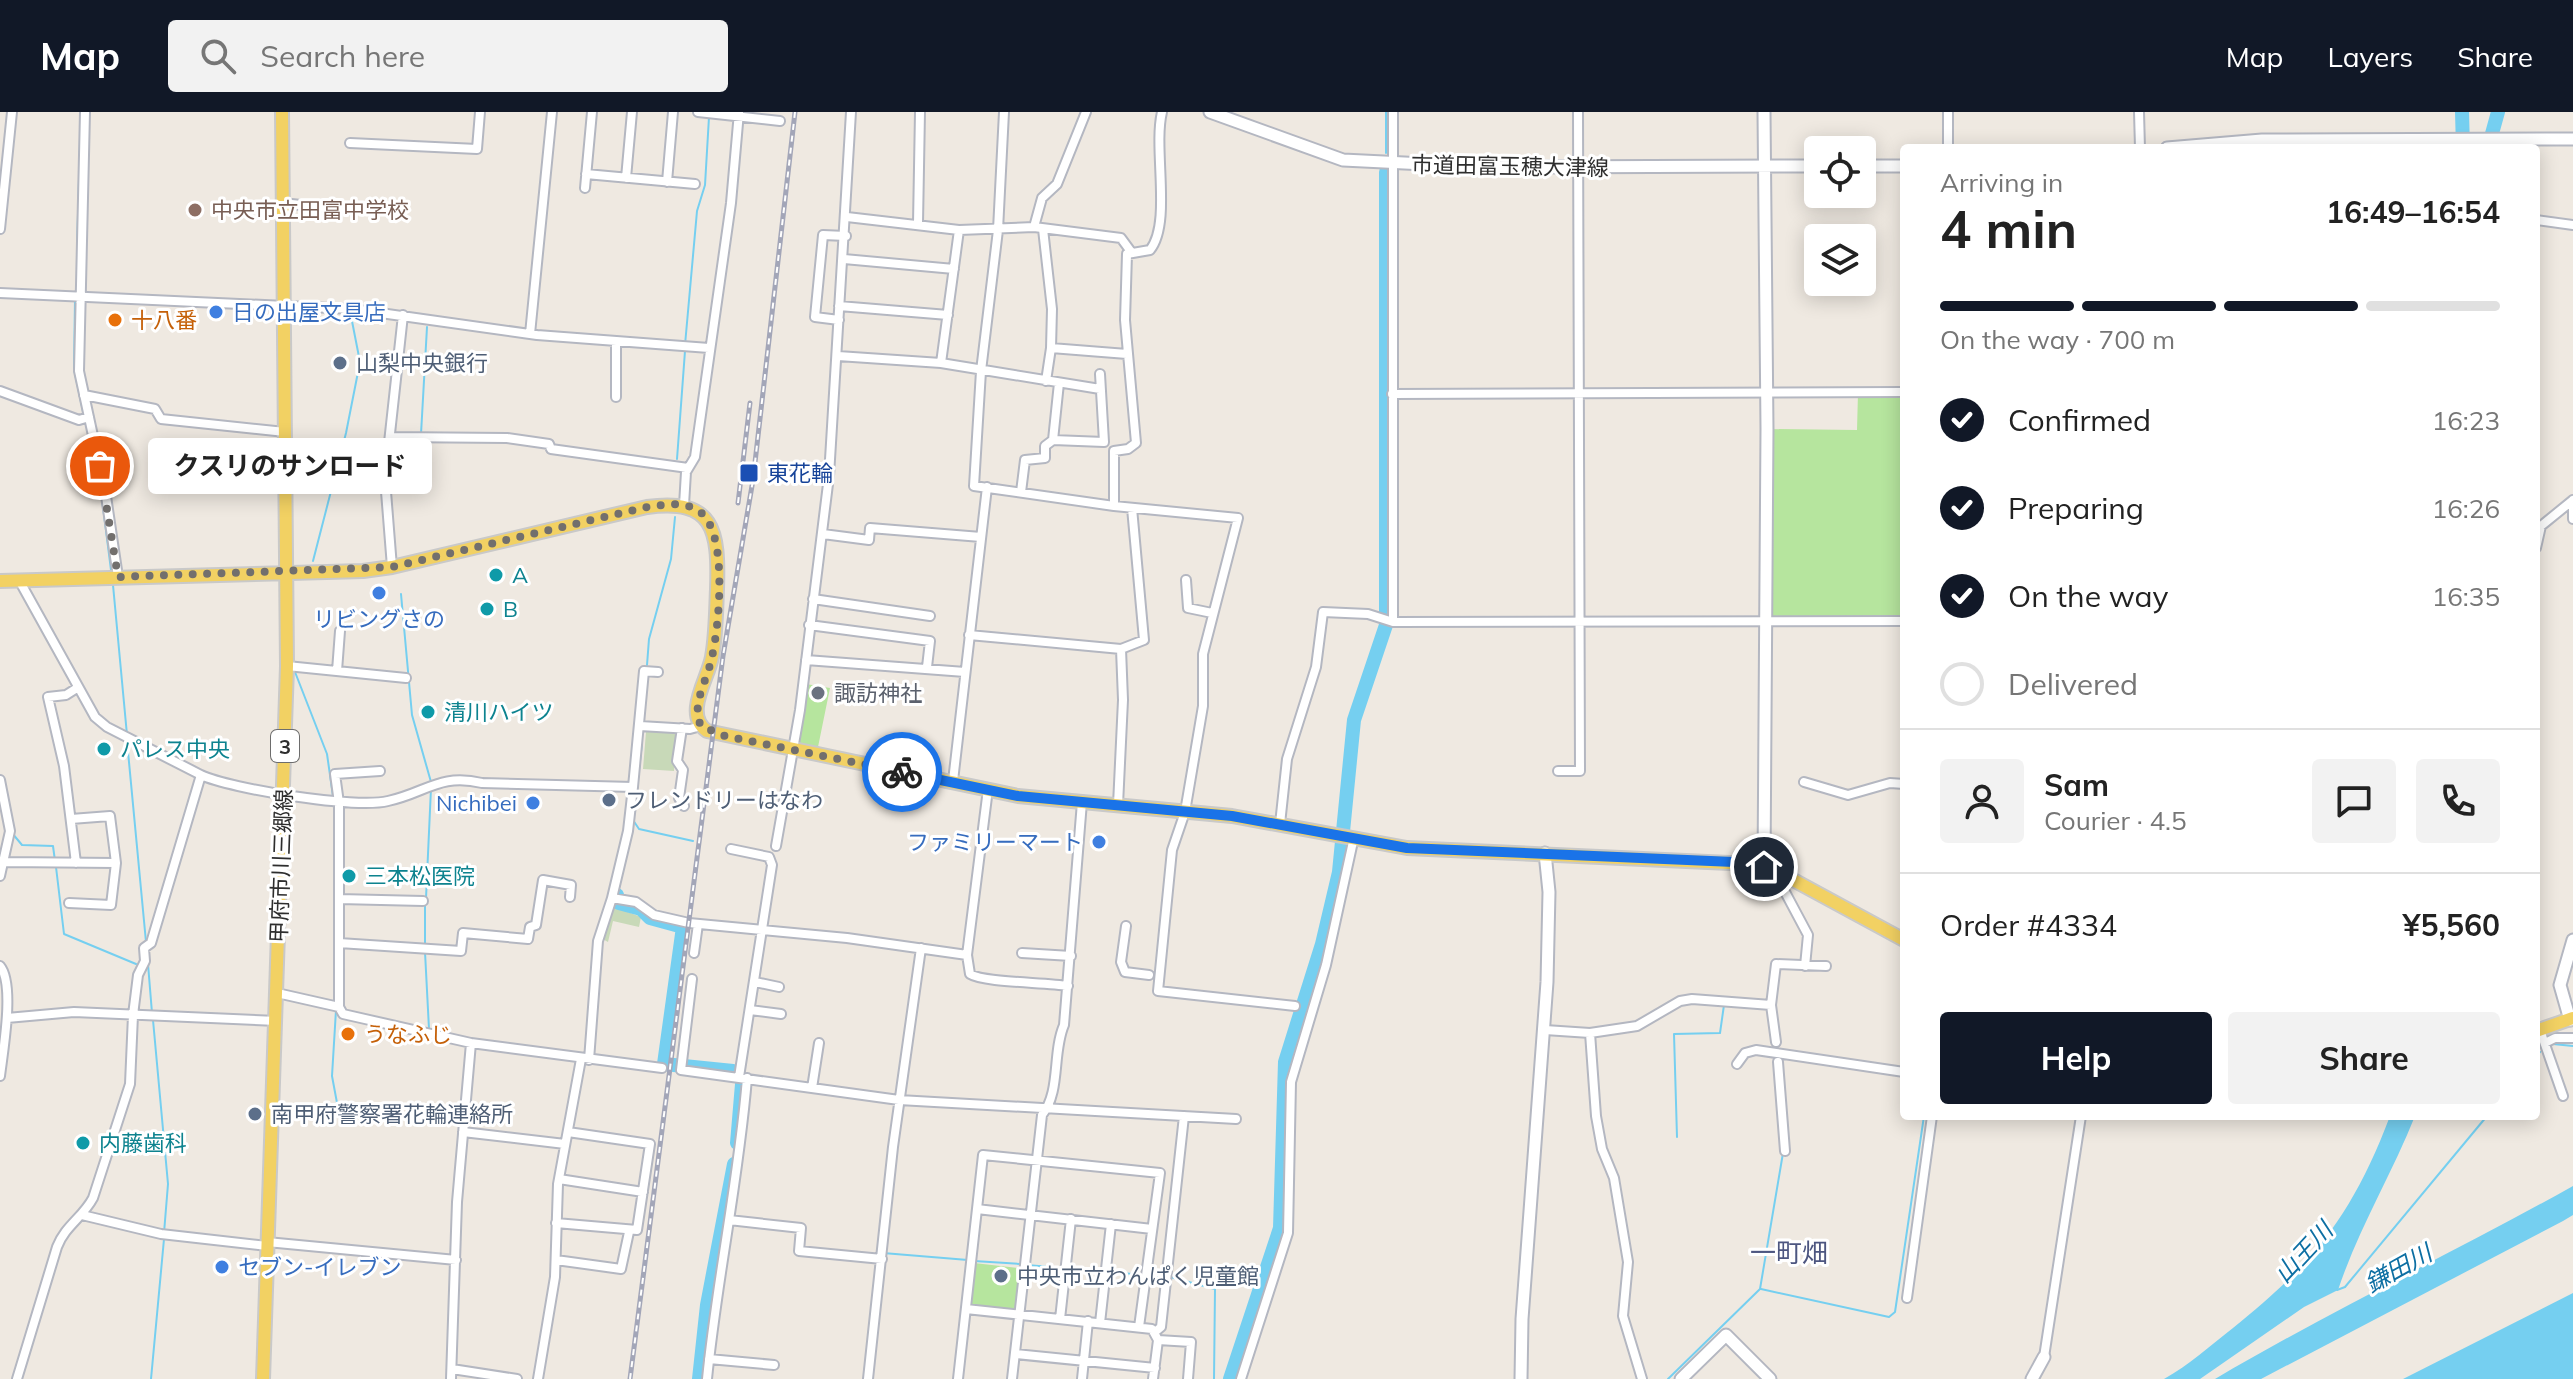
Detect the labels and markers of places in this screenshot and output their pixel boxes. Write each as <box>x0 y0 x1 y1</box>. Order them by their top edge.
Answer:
place label: 中央市立田富中学校 <box>211 196 409 224</box>
marker: 中央市立田富中学校 <box>186 201 204 219</box>
place label: 日の出屋文具店 <box>232 298 386 326</box>
marker: 日の出屋文具店 <box>207 303 225 321</box>
place label: 十八番 <box>131 306 197 334</box>
marker: 十八番 <box>106 311 124 329</box>
place label: 山梨中央銀行 <box>356 349 488 377</box>
marker: 山梨中央銀行 <box>331 354 349 372</box>
pin <box>66 432 134 500</box>
callout: クスリのサンロード <box>148 438 432 494</box>
place label: 東花輪 <box>767 459 833 487</box>
marker: 東花輪 <box>738 462 760 484</box>
place label: A <box>512 561 528 589</box>
marker: A <box>487 566 505 584</box>
marker: リビングさの <box>370 584 388 602</box>
place label: B <box>503 595 518 623</box>
marker: B <box>478 600 496 618</box>
place label: リビングさの <box>313 605 445 633</box>
place label: 諏訪神社 <box>834 679 922 707</box>
marker: 諏訪神社 <box>809 684 827 702</box>
place label: 清川ハイツ <box>444 698 554 726</box>
marker: 清川ハイツ <box>419 703 437 721</box>
place label: パレス中央 <box>120 735 230 763</box>
marker: パレス中央 <box>95 740 113 758</box>
place label: フレンドリーはなわ <box>625 786 823 814</box>
place label: Nichibei <box>436 789 517 817</box>
marker: フレンドリーはなわ <box>600 791 618 809</box>
marker: Nichibei <box>524 794 542 812</box>
place label: ファミリーマート <box>907 828 1083 856</box>
marker: ファミリーマート <box>1090 833 1108 851</box>
pin <box>1730 833 1798 901</box>
place label: 三本松医院 <box>365 862 475 890</box>
marker: 三本松医院 <box>340 867 358 885</box>
place label: うなふじ <box>364 1020 452 1048</box>
marker: うなふじ <box>339 1025 357 1043</box>
place label: 南甲府警察署花輪連絡所 <box>271 1100 513 1128</box>
marker: 南甲府警察署花輪連絡所 <box>246 1105 264 1123</box>
place label: 内藤歯科 <box>99 1129 187 1157</box>
marker: 内藤歯科 <box>74 1134 92 1152</box>
place label: セブン-イレブン <box>238 1253 401 1281</box>
marker: セブン-イレブン <box>213 1258 231 1276</box>
place label: 中央市立わんぱく児童館 <box>1017 1262 1259 1290</box>
marker: 中央市立わんぱく児童館 <box>992 1267 1010 1285</box>

